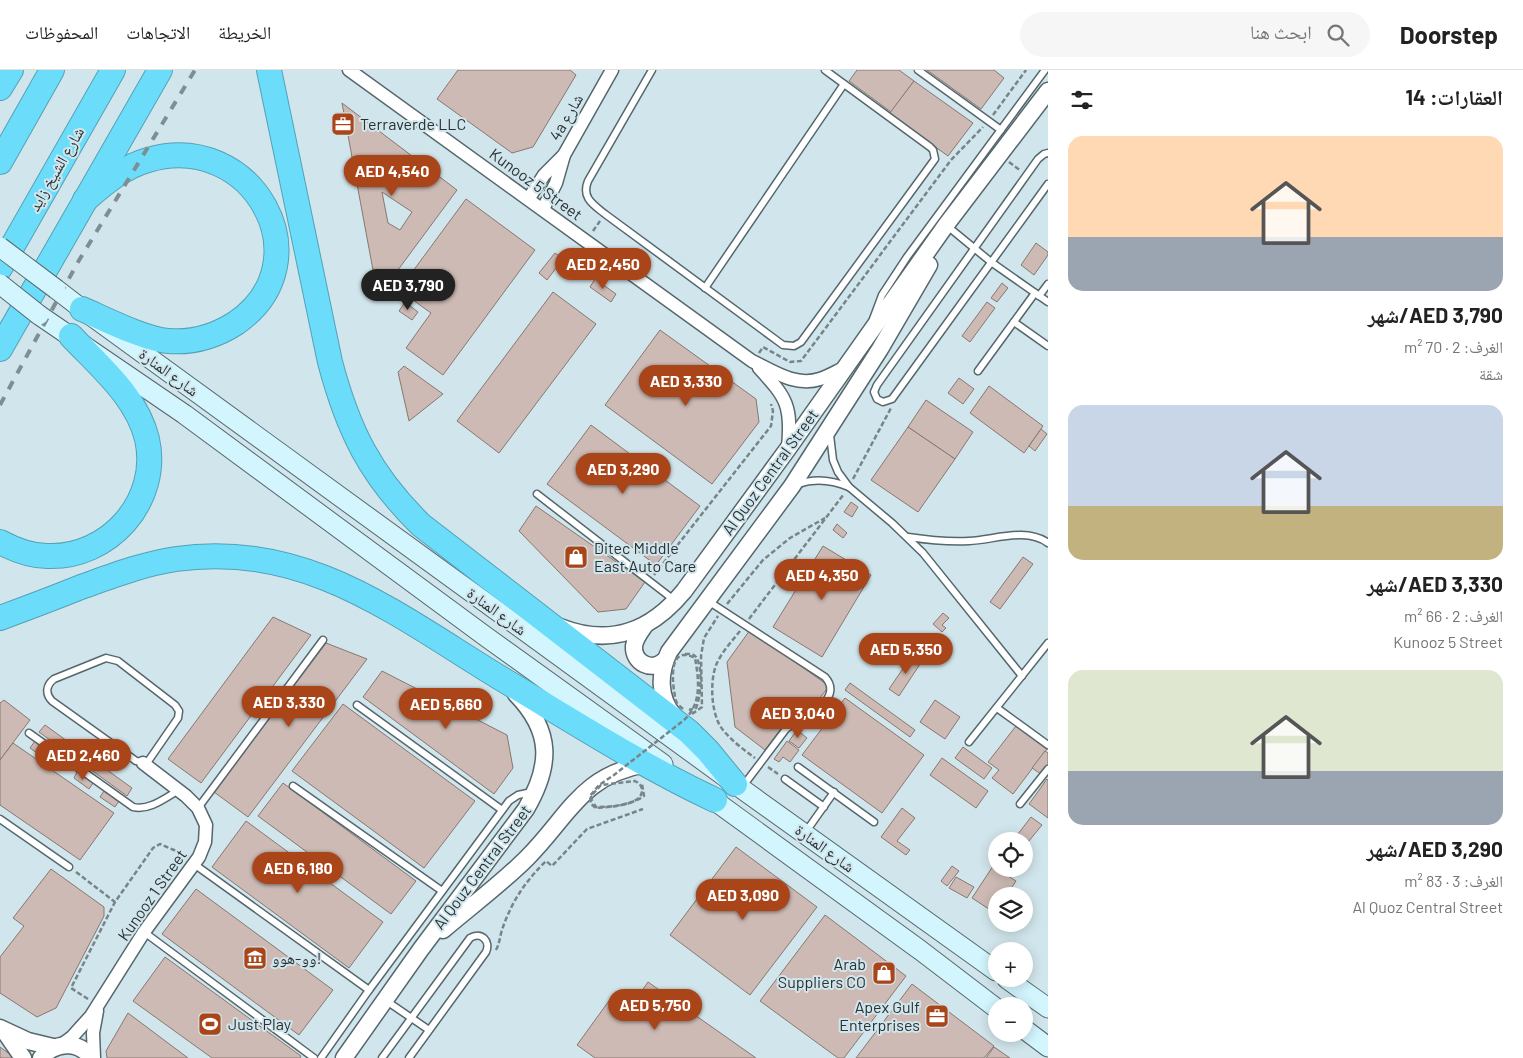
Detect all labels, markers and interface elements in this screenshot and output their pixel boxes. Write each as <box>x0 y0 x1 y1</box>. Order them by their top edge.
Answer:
search box <box>1020 12 1370 57</box>
text: ابحث هنا <box>1250 20 1312 43</box>
text: Doorstep <box>1400 20 1498 49</box>
text: المحفوظات <box>25 21 98 43</box>
text: الاتجاهات <box>126 21 190 43</box>
text: الخريطة <box>218 21 271 43</box>
icon: search <box>1324 21 1352 49</box>
text: العقارات: 14 <box>1406 84 1503 109</box>
icon: filters <box>1068 86 1096 114</box>
street label: 4a شارع <box>545 90 588 144</box>
office icon: Terraverde LLC <box>330 111 356 137</box>
place label: Terraverde LLC <box>360 114 466 133</box>
street label: شارع الشيخ زايد <box>24 123 89 215</box>
street label: Kunooz 5 Street <box>486 144 586 224</box>
pin: AED 4,540 <box>335 154 449 197</box>
text: AED 4,540 <box>355 161 429 180</box>
icon: home <box>1241 168 1331 258</box>
pin: AED 2,450 <box>546 248 660 290</box>
text: AED 2,450 <box>566 254 640 273</box>
pin: AED 3,790 <box>351 268 465 311</box>
text: AED 3,790 <box>372 275 444 294</box>
text: AED 3,790/شهر <box>1368 302 1503 327</box>
text: الغرف: 2 · 70 m² <box>1404 337 1503 356</box>
street label: شارع المنارة <box>135 344 203 401</box>
pin: AED 3,330 <box>629 364 743 407</box>
text: شقة <box>1479 364 1503 383</box>
text: AED 3,330 <box>650 371 722 390</box>
street label: Al Quoz Central Street <box>718 405 822 538</box>
icon: home <box>1241 437 1331 527</box>
pin: AED 3,290 <box>566 452 680 495</box>
text: AED 3,290 <box>587 459 659 478</box>
place label: Ditec Middle East Auto Care <box>594 538 696 575</box>
shop icon: Ditec Middle East Auto Care <box>563 544 589 570</box>
pin: AED 4,350 <box>765 558 879 601</box>
text: AED 4,350 <box>785 565 859 584</box>
text: AED 3,330/شهر <box>1367 571 1503 596</box>
street label: شارع المنارة <box>463 583 531 640</box>
text: الغرف: 2 · 66 m² <box>1404 606 1503 625</box>
pin: AED 5,350 <box>849 632 963 675</box>
text: Kunooz 5 Street <box>1393 632 1503 651</box>
text: AED 5,350 <box>870 639 942 658</box>
pin: AED 3,330 <box>232 686 346 728</box>
pin: AED 5,660 <box>389 688 503 730</box>
text: AED 3,330 <box>253 692 325 711</box>
text: AED 5,660 <box>410 694 482 713</box>
pin: AED 3,040 <box>741 696 855 739</box>
icon: home <box>1241 702 1331 792</box>
text: AED 3,040 <box>761 703 835 722</box>
pin: AED 2,460 <box>26 738 140 781</box>
text: AED 2,460 <box>46 745 120 764</box>
street label: Al Qouz Central Street <box>429 801 535 933</box>
street label: شارع المنارة <box>791 820 859 877</box>
map controls <box>988 832 1033 1042</box>
button: locate <box>988 832 1033 877</box>
text: AED 3,290/شهر <box>1366 836 1503 861</box>
street label: Kunooz 1 Street <box>113 845 190 944</box>
pin: AED 6,180 <box>241 852 355 894</box>
text: AED 6,180 <box>263 858 333 877</box>
text: الغرف: 3 · 83 m² <box>1404 871 1503 890</box>
pin: AED 3,090 <box>686 878 800 921</box>
text: AED 3,090 <box>707 885 779 904</box>
button: layers <box>988 887 1033 932</box>
text: Al Quoz Central Street <box>1352 897 1503 916</box>
button: + <box>988 942 1033 987</box>
museum icon: وو-هوو! <box>242 945 268 971</box>
place label: وو-هوو! <box>272 948 322 968</box>
place label: Arab Suppliers CO <box>778 954 866 991</box>
shop icon: Arab Suppliers CO <box>871 960 897 986</box>
pin: AED 5,750 <box>598 988 712 1031</box>
text: AED 5,750 <box>619 995 691 1014</box>
place label: Apex Gulf Enterprises <box>839 997 920 1034</box>
button: − <box>988 997 1033 1042</box>
office icon: Apex Gulf Enterprises <box>924 1003 950 1029</box>
sports icon: Just Play <box>197 1011 223 1037</box>
place label: Just Play <box>228 1014 292 1033</box>

